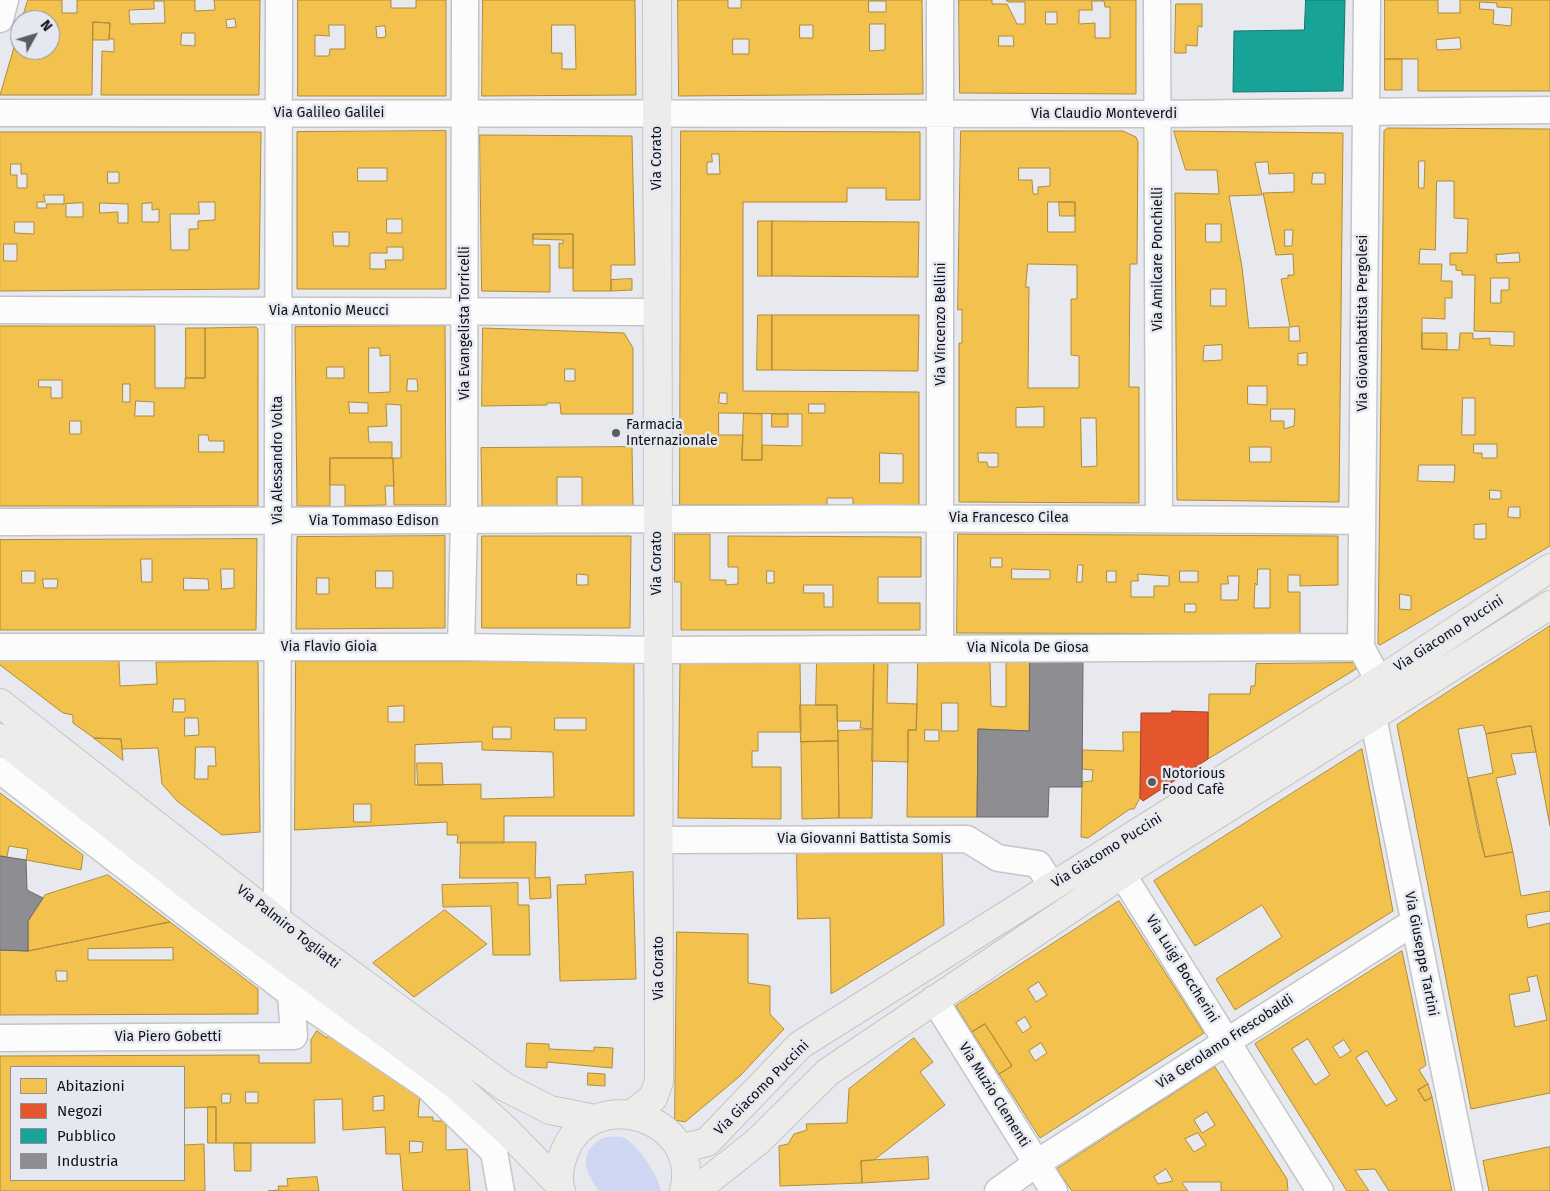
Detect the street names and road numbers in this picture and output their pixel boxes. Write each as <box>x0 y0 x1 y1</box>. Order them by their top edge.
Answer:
street label: Via Galileo Galilei <box>274 105 384 121</box>
street label: Via Claudio Monteverdi <box>1031 106 1177 122</box>
street label: Via Corato <box>649 126 665 190</box>
street label: Via Amilcare Ponchielli <box>1150 187 1166 331</box>
street label: Via Giovanbattista Pergolesi <box>1355 234 1371 412</box>
street label: Via Evangelista Torricelli <box>457 246 473 400</box>
street label: Via Vincenzo Bellini <box>933 262 949 386</box>
street label: Via Antonio Meucci <box>269 303 389 319</box>
street label: Via Alessandro Volta <box>270 396 286 524</box>
street label: Via Francesco Cilea <box>949 510 1069 526</box>
street label: Via Tommaso Edison <box>309 513 439 529</box>
street label: Via Corato <box>649 531 665 595</box>
street label: Via Giacomo Puccini <box>1391 592 1507 676</box>
street label: Via Flavio Gioia <box>281 639 377 655</box>
street label: Via Nicola De Giosa <box>967 640 1089 656</box>
street label: Via Giacomo Puccini <box>1049 810 1165 892</box>
street label: Via Giovanni Battista Somis <box>777 831 951 847</box>
street label: Via Palmiro Togliatti <box>233 881 343 973</box>
street label: Via Giuseppe Tartini <box>1401 890 1441 1018</box>
street label: Via Luigi Boccherini <box>1142 912 1222 1026</box>
street label: Via Corato <box>651 936 667 1000</box>
street label: Via Gerolamo Frescobaldi <box>1153 991 1297 1093</box>
street label: Via Piero Gobetti <box>115 1029 221 1045</box>
street label: Via Giacomo Puccini <box>711 1037 813 1139</box>
street label: Via Muzio Clementi <box>955 1040 1033 1150</box>

